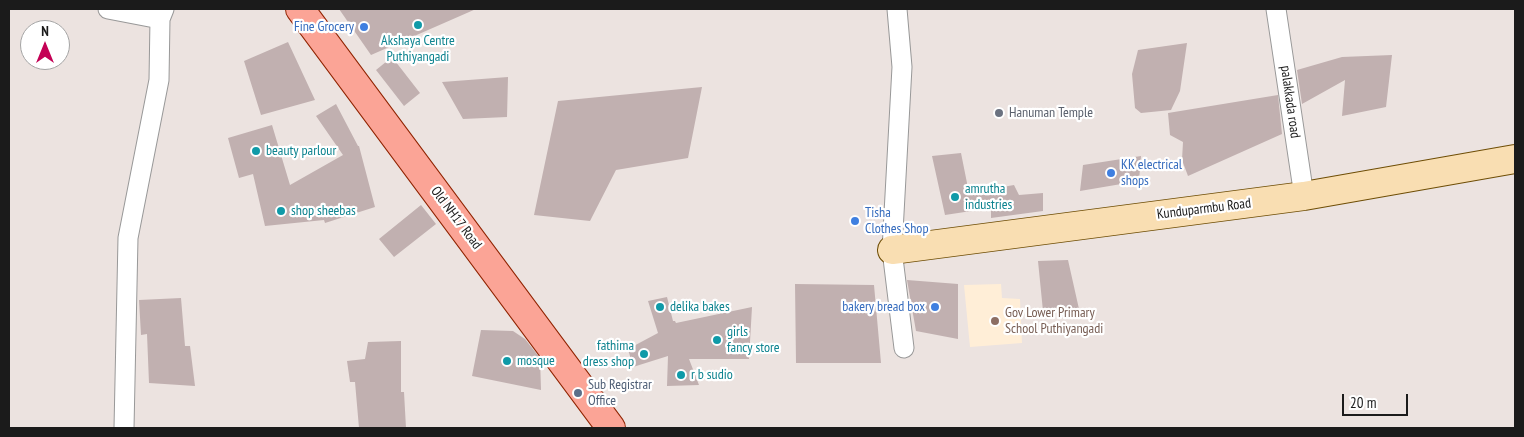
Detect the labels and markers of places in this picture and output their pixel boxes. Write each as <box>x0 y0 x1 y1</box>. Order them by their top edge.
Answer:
place label: Fine Grocery <box>294 19 354 35</box>
marker: Akshaya Centre Puthiyangadi <box>412 19 424 31</box>
marker: Fine Grocery <box>358 21 370 33</box>
place label: Akshaya Centre Puthiyangadi <box>381 33 455 65</box>
place label: Hanuman Temple <box>1009 105 1093 121</box>
marker: Hanuman Temple <box>993 107 1005 119</box>
place label: beauty parlour <box>266 143 336 159</box>
marker: beauty parlour <box>250 145 262 157</box>
place label: KK electrical shops <box>1121 157 1182 190</box>
marker: KK electrical shops <box>1105 167 1117 179</box>
place label: amrutha industries <box>965 181 1012 213</box>
marker: amrutha industries <box>949 191 961 203</box>
place label: shop sheebas <box>291 203 356 219</box>
marker: shop sheebas <box>275 205 287 217</box>
place label: Tisha Clothes Shop <box>865 205 929 238</box>
marker: Tisha Clothes Shop <box>849 215 861 227</box>
place label: delika bakes <box>670 299 730 315</box>
place label: bakery bread box <box>842 299 925 315</box>
marker: delika bakes <box>654 301 666 313</box>
marker: bakery bread box <box>929 301 941 313</box>
place label: Gov Lower Primary School Puthiyangadi <box>1005 305 1103 338</box>
marker: Gov Lower Primary School Puthiyangadi <box>989 315 1001 327</box>
place label: girls fancy store <box>727 324 780 357</box>
marker: girls fancy store <box>711 334 723 346</box>
place label: fathima dress shop <box>583 338 634 371</box>
marker: fathima dress shop <box>638 348 650 360</box>
place label: mosque <box>517 353 555 369</box>
marker: mosque <box>501 355 513 367</box>
place label: r b sudio <box>691 367 733 383</box>
marker: r b sudio <box>675 369 687 381</box>
place label: Sub Registrar Office <box>588 377 652 410</box>
marker: Sub Registrar Office <box>572 387 584 399</box>

